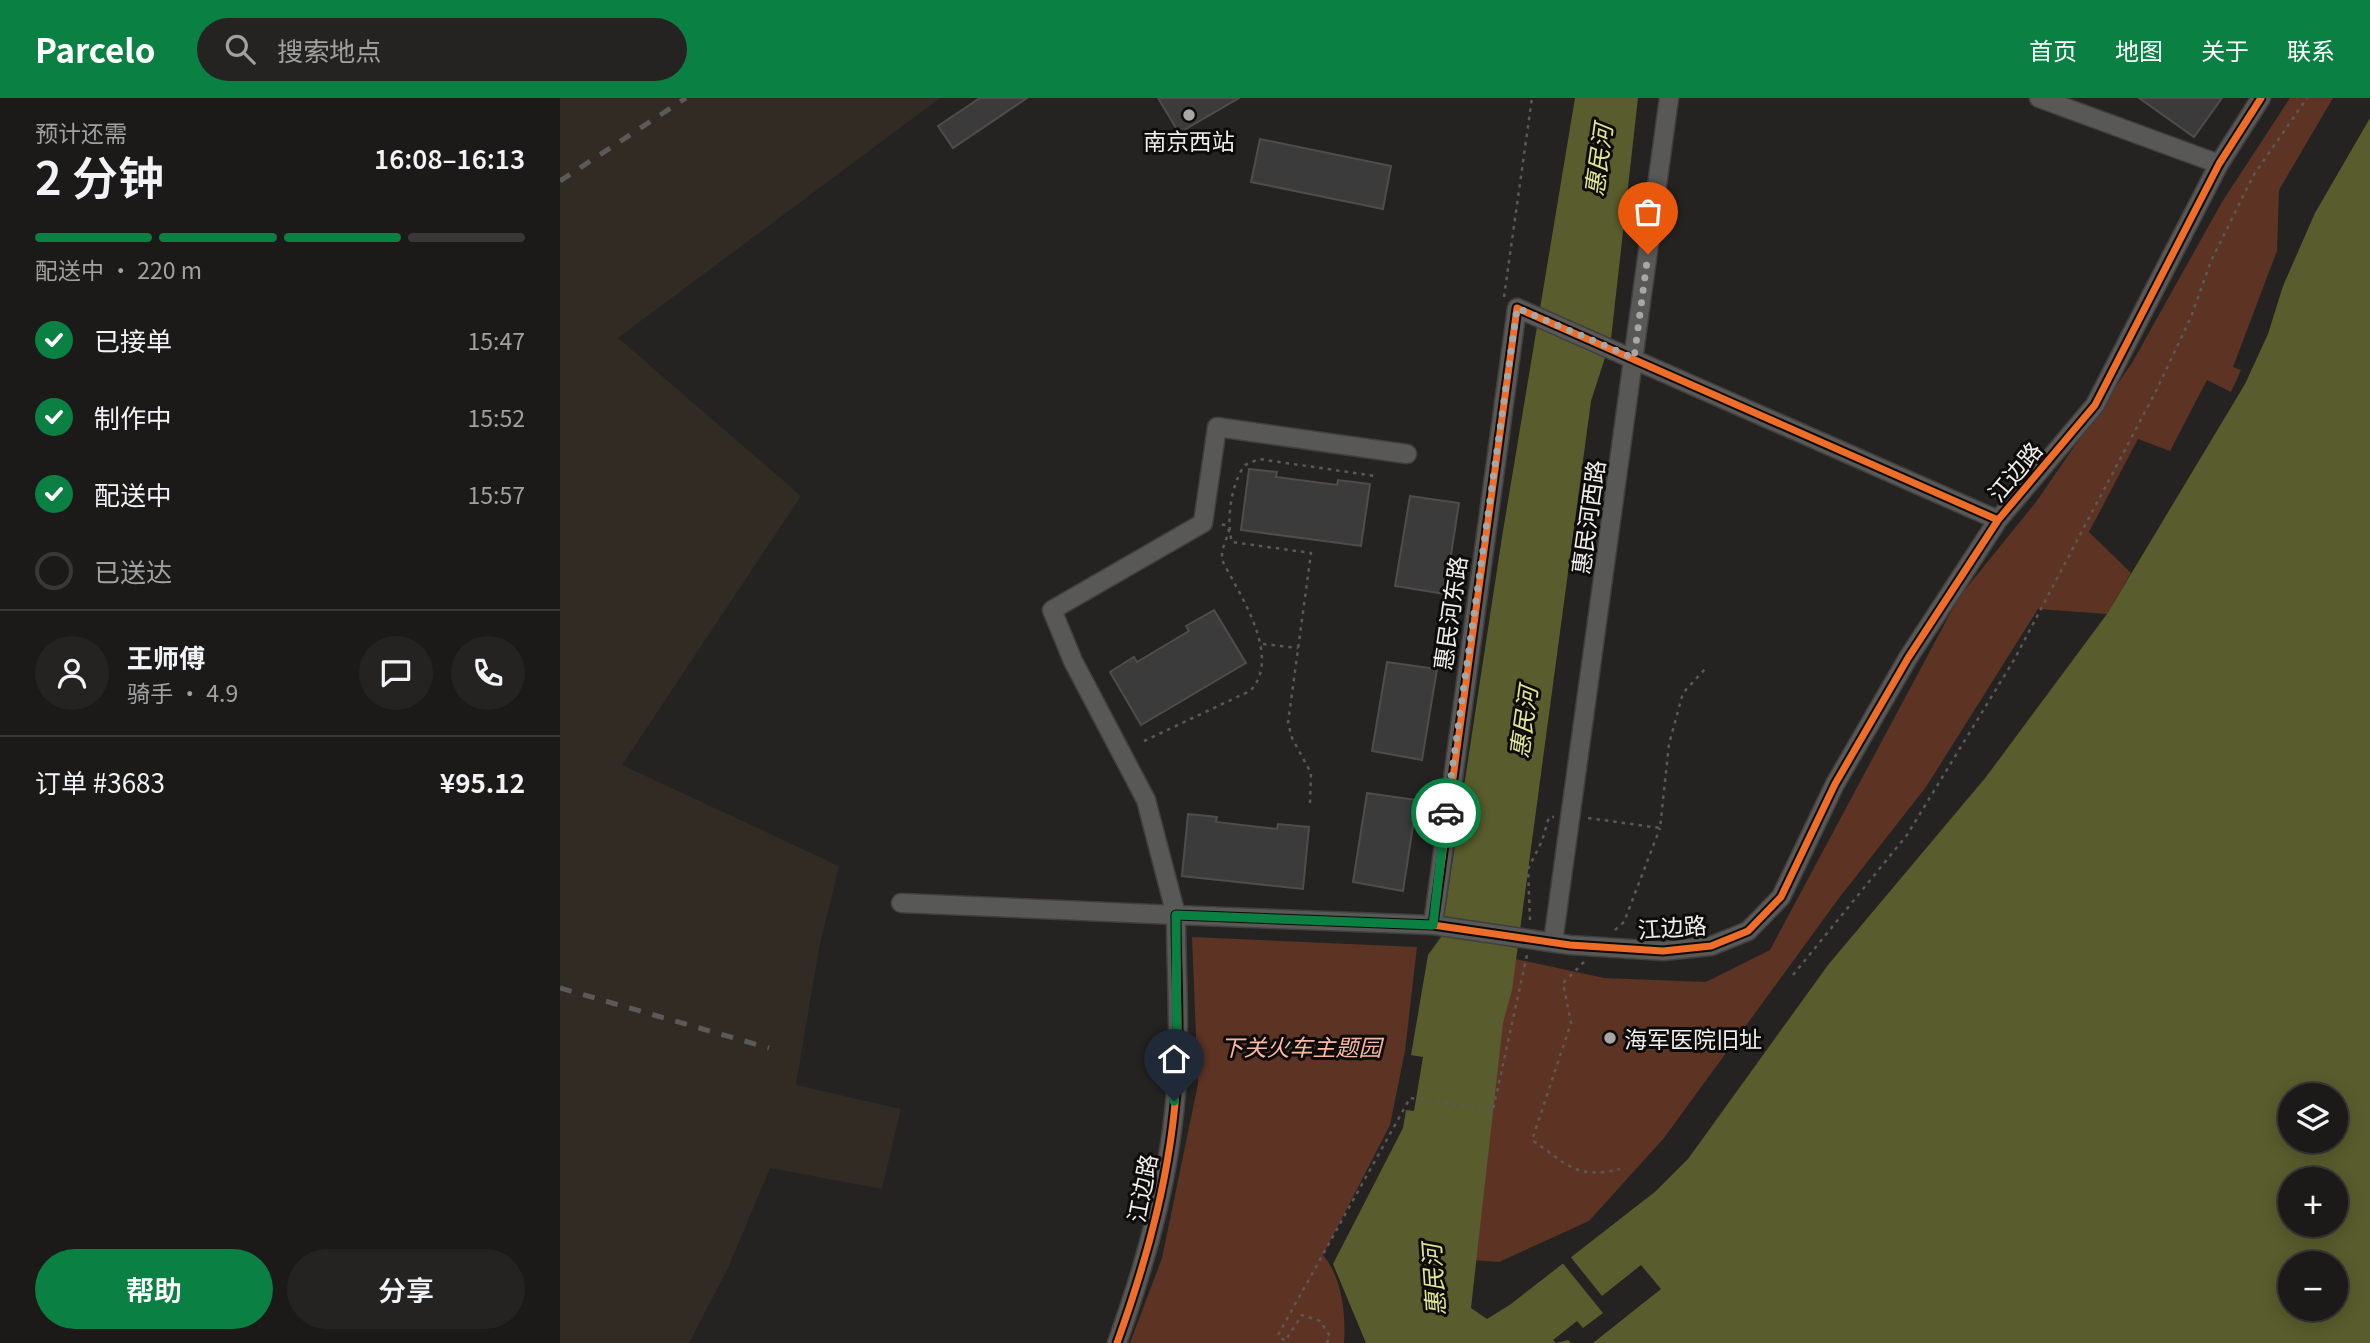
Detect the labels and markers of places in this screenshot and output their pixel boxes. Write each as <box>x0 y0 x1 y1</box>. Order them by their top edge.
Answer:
marker: 南京西站 <box>1181 107 1197 123</box>
place label: 南京西站 <box>1143 123 1235 157</box>
pin <box>1618 182 1678 254</box>
place label: 海军医院旧址 <box>1624 1021 1762 1055</box>
pin <box>1144 1029 1204 1101</box>
marker: 海军医院旧址 <box>1602 1030 1618 1046</box>

